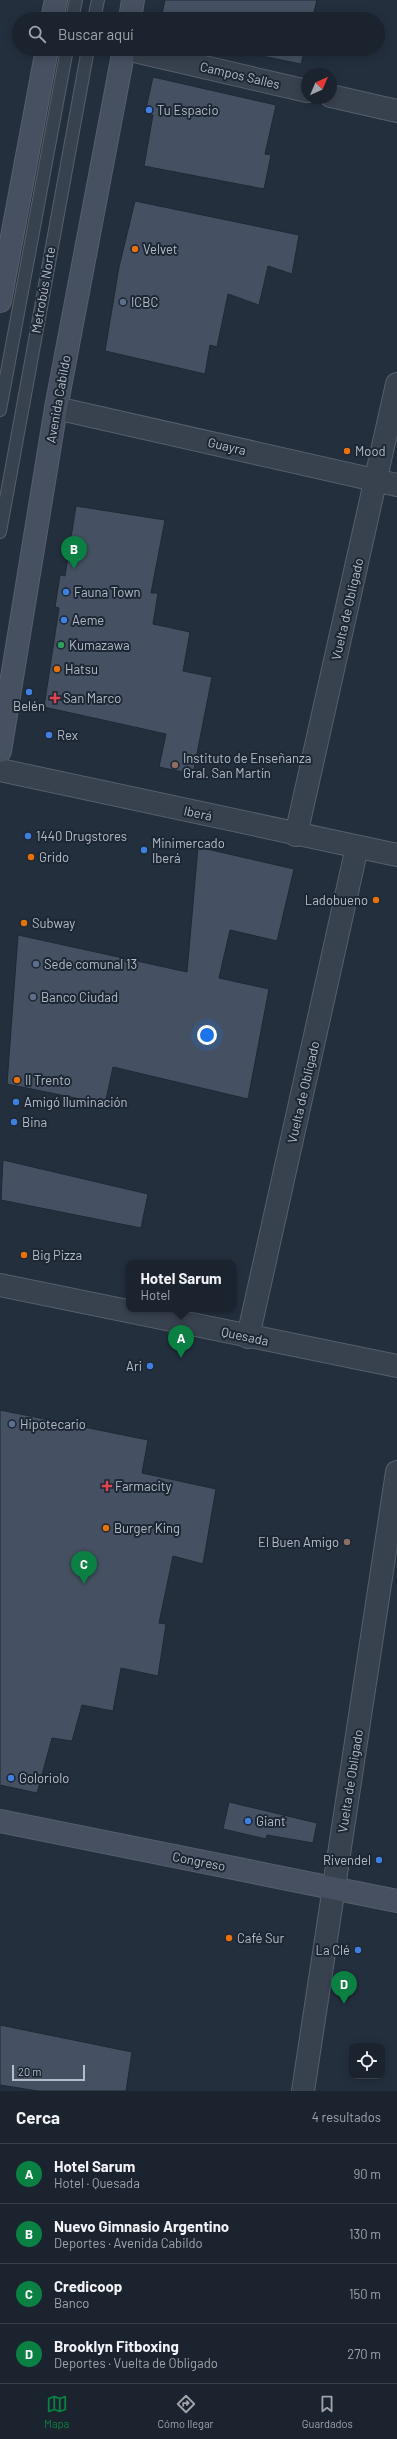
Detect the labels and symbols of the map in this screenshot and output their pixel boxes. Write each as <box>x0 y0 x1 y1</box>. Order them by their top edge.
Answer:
street label: Campos Salles <box>199 58 281 92</box>
north arrow <box>301 68 337 104</box>
place label: Tu Espacio <box>157 102 219 118</box>
marker: Tu Espacio <box>144 105 154 115</box>
place label: Velvet <box>143 241 177 257</box>
marker: Velvet <box>130 244 140 254</box>
street label: Metrobús Norte <box>27 245 59 335</box>
place label: ICBC <box>131 294 158 310</box>
marker: ICBC <box>118 297 128 307</box>
street label: Avenida Cabildo <box>42 354 74 444</box>
street label: Guayra <box>206 434 248 458</box>
place label: Mood <box>355 443 386 459</box>
marker: Mood <box>342 446 352 456</box>
pin: B <box>61 536 87 569</box>
street label: Vuelta de Obligado <box>327 556 367 662</box>
place label: Fauna Town <box>74 584 141 600</box>
marker: Fauna Town <box>61 587 71 597</box>
place label: Aeme <box>72 612 104 628</box>
marker: Aeme <box>59 615 69 625</box>
place label: Kumazawa <box>69 637 130 653</box>
marker: Kumazawa <box>56 640 66 650</box>
place label: Hatsu <box>65 661 98 677</box>
marker: Hatsu <box>52 664 62 674</box>
marker: Belén <box>24 687 34 697</box>
place label: San Marco <box>63 690 121 706</box>
marker: San Marco <box>50 693 60 703</box>
place label: Belén <box>13 698 45 714</box>
place label: Rex <box>57 727 78 743</box>
marker: Rex <box>44 730 54 740</box>
place label: Instituto de Enseñanza Gral. San Martín <box>183 750 311 781</box>
marker: Instituto de Enseñanza Gral. San Martín <box>170 760 180 770</box>
street label: Iberá <box>182 802 214 824</box>
place label: 1440 Drugstores <box>36 828 127 844</box>
marker: 1440 Drugstores <box>23 831 33 841</box>
place label: Minimercado Iberá <box>152 835 225 866</box>
marker: Minimercado Iberá <box>139 845 149 855</box>
place label: Grido <box>39 849 69 865</box>
marker: Grido <box>26 852 36 862</box>
place label: Ladobueno <box>305 892 368 908</box>
marker: Ladobueno <box>371 895 381 905</box>
place label: Subway <box>32 915 75 931</box>
marker: Subway <box>19 918 29 928</box>
place label: Sede comunal 13 <box>44 956 137 972</box>
marker: Sede comunal 13 <box>31 959 41 969</box>
place label: Banco Ciudad <box>41 989 118 1005</box>
marker: Banco Ciudad <box>28 992 38 1002</box>
your location <box>197 1025 217 1045</box>
street label: Vuelta de Obligado <box>283 1039 323 1145</box>
place label: Il Trento <box>25 1072 71 1088</box>
marker: Il Trento <box>12 1075 22 1085</box>
place label: Amigó Iluminación <box>24 1094 128 1110</box>
marker: Amigó Iluminación <box>11 1097 21 1107</box>
place label: Bina <box>22 1114 47 1130</box>
marker: Bina <box>9 1117 19 1127</box>
place label: Big Pizza <box>32 1247 82 1263</box>
marker: Big Pizza <box>19 1250 29 1260</box>
street label: Quesada <box>220 1323 270 1349</box>
pin: A <box>168 1325 194 1358</box>
place label: Ari <box>126 1358 142 1374</box>
marker: Ari <box>145 1361 155 1371</box>
place label: Hipotecario <box>20 1416 86 1432</box>
marker: Hipotecario <box>7 1419 17 1429</box>
place label: Farmacity <box>115 1478 172 1494</box>
marker: Farmacity <box>102 1481 112 1491</box>
place label: Burger King <box>114 1520 180 1536</box>
marker: Burger King <box>101 1523 111 1533</box>
place label: El Buen Amigo <box>258 1534 339 1550</box>
marker: El Buen Amigo <box>342 1537 352 1547</box>
pin: C <box>71 1551 97 1584</box>
street label: Vuelta de Obligado <box>334 1728 366 1834</box>
place label: Goloriolo <box>19 1770 69 1786</box>
marker: Goloriolo <box>6 1773 16 1783</box>
place label: Giant <box>256 1813 286 1829</box>
marker: Giant <box>243 1816 253 1826</box>
street label: Congreso <box>171 1848 227 1874</box>
place label: Rivendel <box>323 1852 371 1868</box>
marker: Rivendel <box>374 1855 384 1865</box>
place label: Café Sur <box>237 1930 284 1946</box>
marker: Café Sur <box>224 1933 234 1943</box>
place label: La Clé <box>316 1942 350 1958</box>
marker: La Clé <box>353 1945 363 1955</box>
pin: D <box>331 1971 357 2004</box>
scale bar <box>12 2063 85 2082</box>

